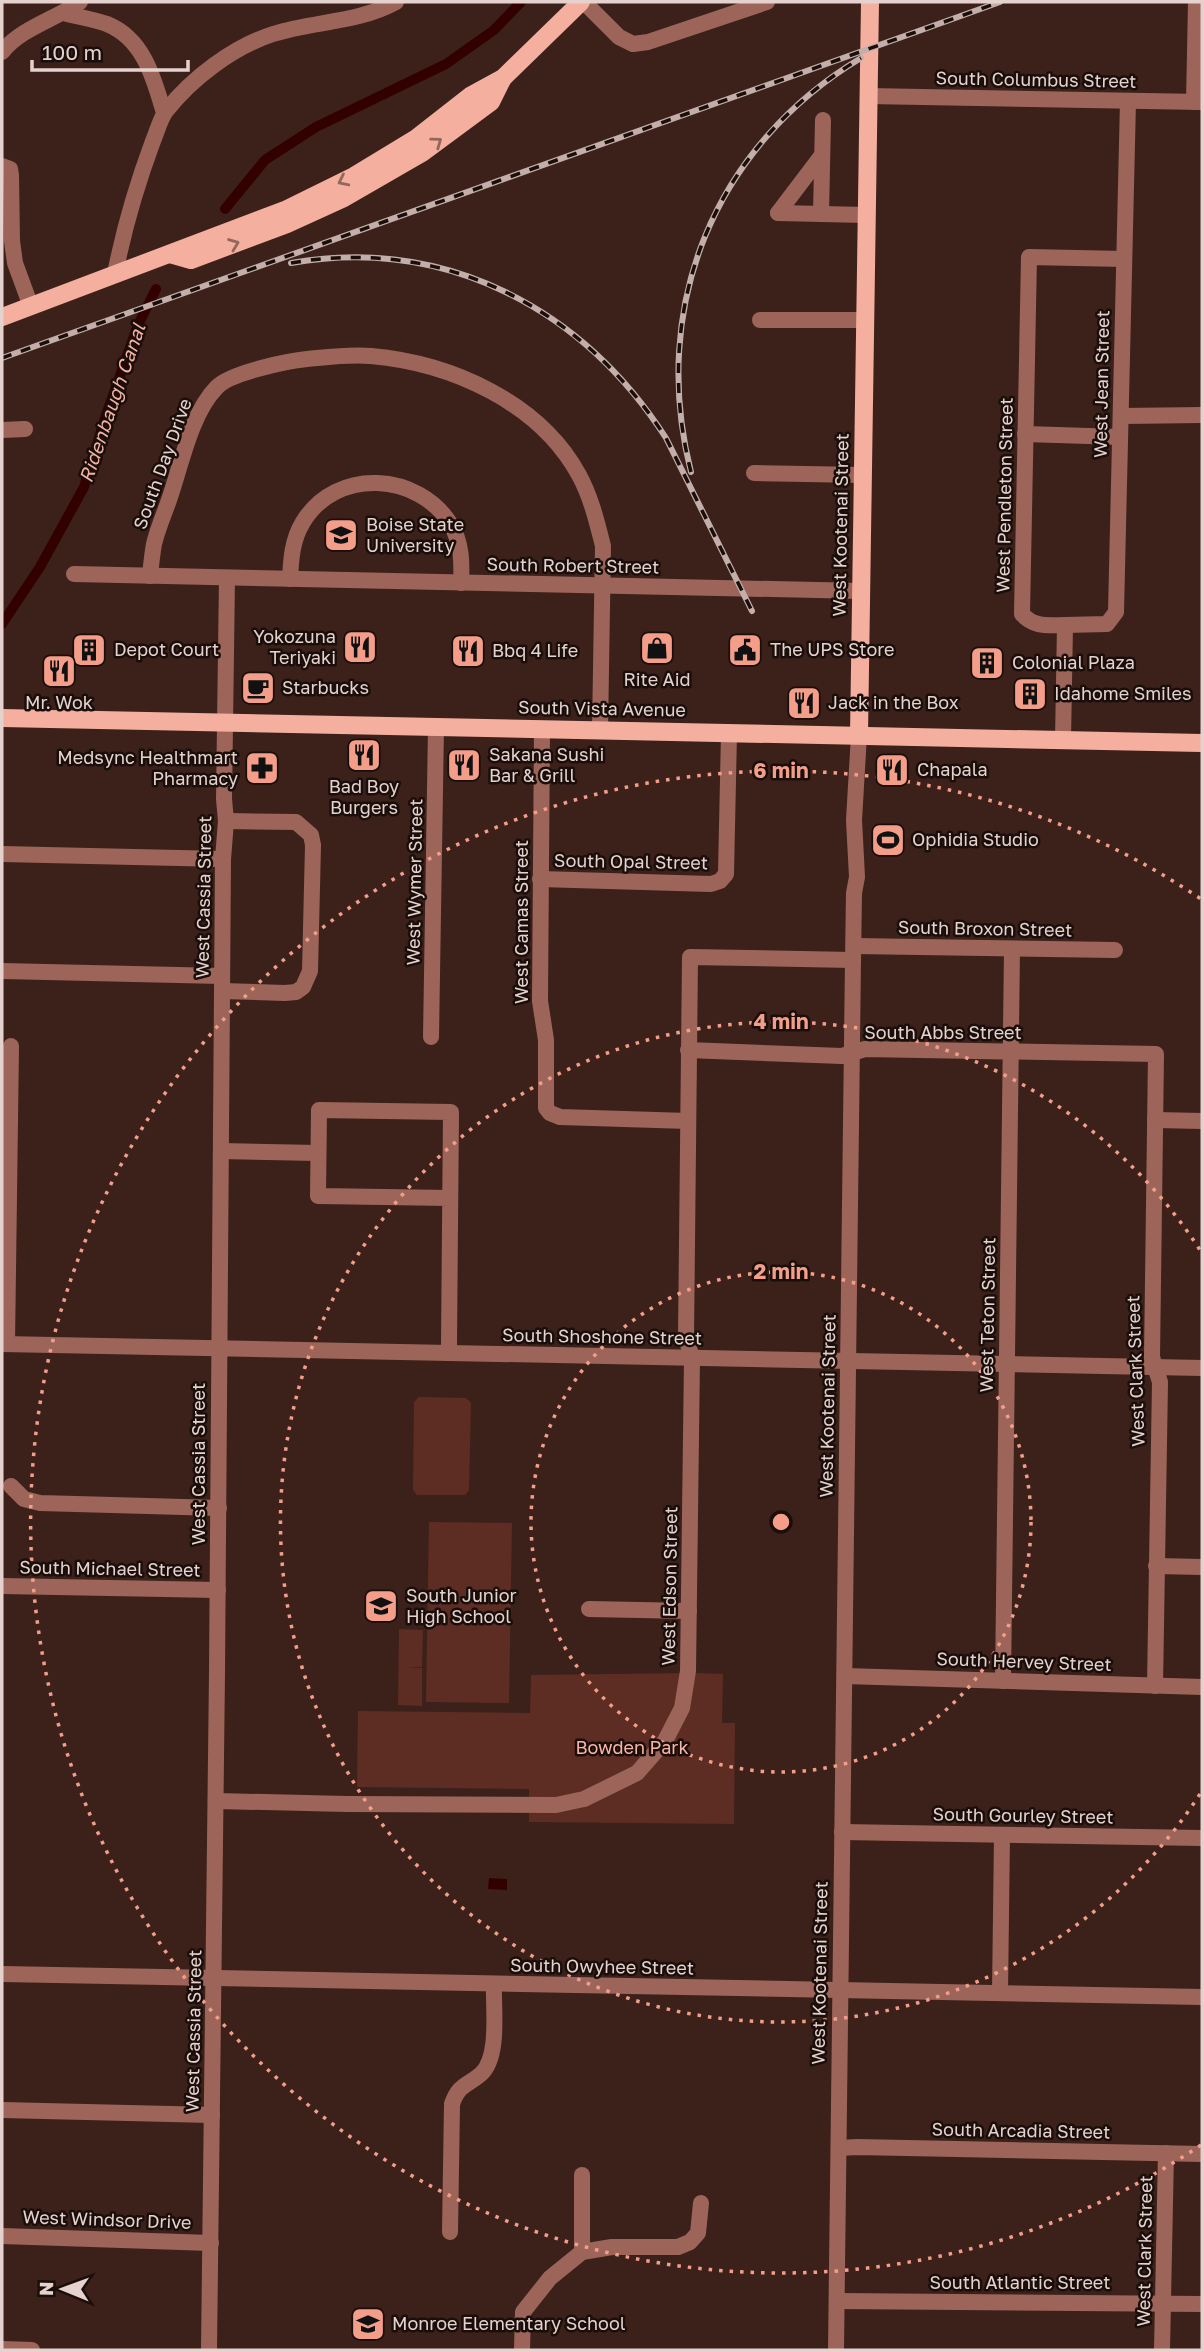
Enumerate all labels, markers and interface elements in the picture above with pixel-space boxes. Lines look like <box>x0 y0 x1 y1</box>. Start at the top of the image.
scale bar <box>32 28 187 72</box>
text: 100 m <box>42 39 102 65</box>
street label: South Columbus Street <box>935 66 1137 92</box>
one-way arrow <box>429 138 442 150</box>
one-way arrow <box>338 173 350 187</box>
one-way arrow <box>228 238 240 252</box>
street label: West Jean Street <box>1089 310 1113 458</box>
water label: Ridenbaugh Canal <box>74 319 150 485</box>
street label: South Day Drive <box>128 395 196 532</box>
street label: West Pendleton Street <box>991 397 1017 593</box>
street label: West Kootenai Street <box>827 433 853 617</box>
place label: Boise State University <box>366 513 464 556</box>
school or university icon: Boise State University <box>322 516 360 554</box>
street label: South Robert Street <box>486 552 660 578</box>
place label: Yokozuna Teriyaki <box>253 625 336 668</box>
restaurant icon: Yokozuna Teriyaki <box>341 628 379 666</box>
shop icon: Rite Aid <box>638 629 676 667</box>
building icon: Depot Court <box>70 631 108 669</box>
public building icon: The UPS Store <box>726 631 764 669</box>
restaurant icon: Bbq 4 Life <box>449 632 487 670</box>
place label: Depot Court <box>114 638 219 660</box>
place label: The UPS Store <box>770 638 895 660</box>
place label: Bbq 4 Life <box>492 639 578 661</box>
building icon: Colonial Plaza <box>968 644 1006 682</box>
place label: Colonial Plaza <box>1012 651 1135 673</box>
restaurant icon: Mr. Wok <box>40 652 78 690</box>
place label: Rite Aid <box>623 668 691 690</box>
cafe icon: Starbucks <box>239 669 277 707</box>
building icon: Idahome Smiles <box>1011 675 1049 713</box>
place label: Starbucks <box>282 676 369 698</box>
place label: Idahome Smiles <box>1054 682 1191 704</box>
restaurant icon: Jack in the Box <box>785 684 823 722</box>
place label: Mr. Wok <box>25 691 93 713</box>
place label: Jack in the Box <box>828 691 959 713</box>
street label: South Vista Avenue <box>518 696 686 720</box>
restaurant icon: Bad Boy Burgers <box>345 736 383 774</box>
place label: Sakana Sushi Bar & Grill <box>489 743 604 786</box>
place label: Medsync Healthmart Pharmacy <box>57 746 238 789</box>
restaurant icon: Sakana Sushi Bar & Grill <box>445 746 483 784</box>
pharmacy icon: Medsync Healthmart Pharmacy <box>243 749 281 787</box>
restaurant icon: Chapala <box>873 751 911 789</box>
text: 6 min <box>753 757 809 783</box>
place label: Chapala <box>917 758 988 780</box>
place label: Bad Boy Burgers <box>329 775 399 818</box>
street label: West Wymer Street <box>402 798 426 966</box>
street label: West Cassia Street <box>191 816 215 978</box>
sports icon: Ophidia Studio <box>869 821 907 859</box>
place label: Ophidia Studio <box>912 828 1039 850</box>
street label: West Camas Street <box>510 840 532 1004</box>
street label: South Opal Street <box>554 849 708 873</box>
street label: South Broxon Street <box>898 915 1072 941</box>
text: 4 min <box>753 1008 809 1034</box>
street label: South Abbs Street <box>864 1021 1022 1043</box>
street label: West Teton Street <box>975 1237 999 1393</box>
text: 2 min <box>754 1258 808 1284</box>
street label: West Clark Street <box>1121 1295 1149 1447</box>
street label: West Kootenai Street <box>814 1314 840 1498</box>
street label: South Shoshone Street <box>502 1323 702 1349</box>
street label: West Cassia Street <box>187 1383 209 1545</box>
street label: West Edson Street <box>657 1506 681 1666</box>
centre of rings <box>769 1510 793 1534</box>
street label: South Michael Street <box>19 1555 201 1581</box>
place label: South Junior High School <box>406 1584 517 1627</box>
school or university icon: South Junior High School <box>362 1587 400 1625</box>
street label: South Hervey Street <box>936 1647 1112 1675</box>
park label: Bowden Park <box>575 1736 689 1758</box>
street label: South Gourley Street <box>932 1802 1114 1828</box>
street label: West Kootenai Street <box>806 1881 832 2065</box>
street label: West Cassia Street <box>181 1950 205 2112</box>
street label: South Owyhee Street <box>510 1953 694 1979</box>
street label: South Arcadia Street <box>931 2117 1111 2143</box>
street label: West Clark Street <box>1132 2175 1156 2327</box>
street label: West Windsor Drive <box>22 2205 192 2233</box>
north arrow <box>28 2254 98 2324</box>
street label: South Atlantic Street <box>930 2271 1110 2293</box>
text: N <box>34 2281 57 2296</box>
school or university icon: Monroe Elementary School <box>349 2305 387 2343</box>
place label: Monroe Elementary School <box>392 2312 626 2334</box>

